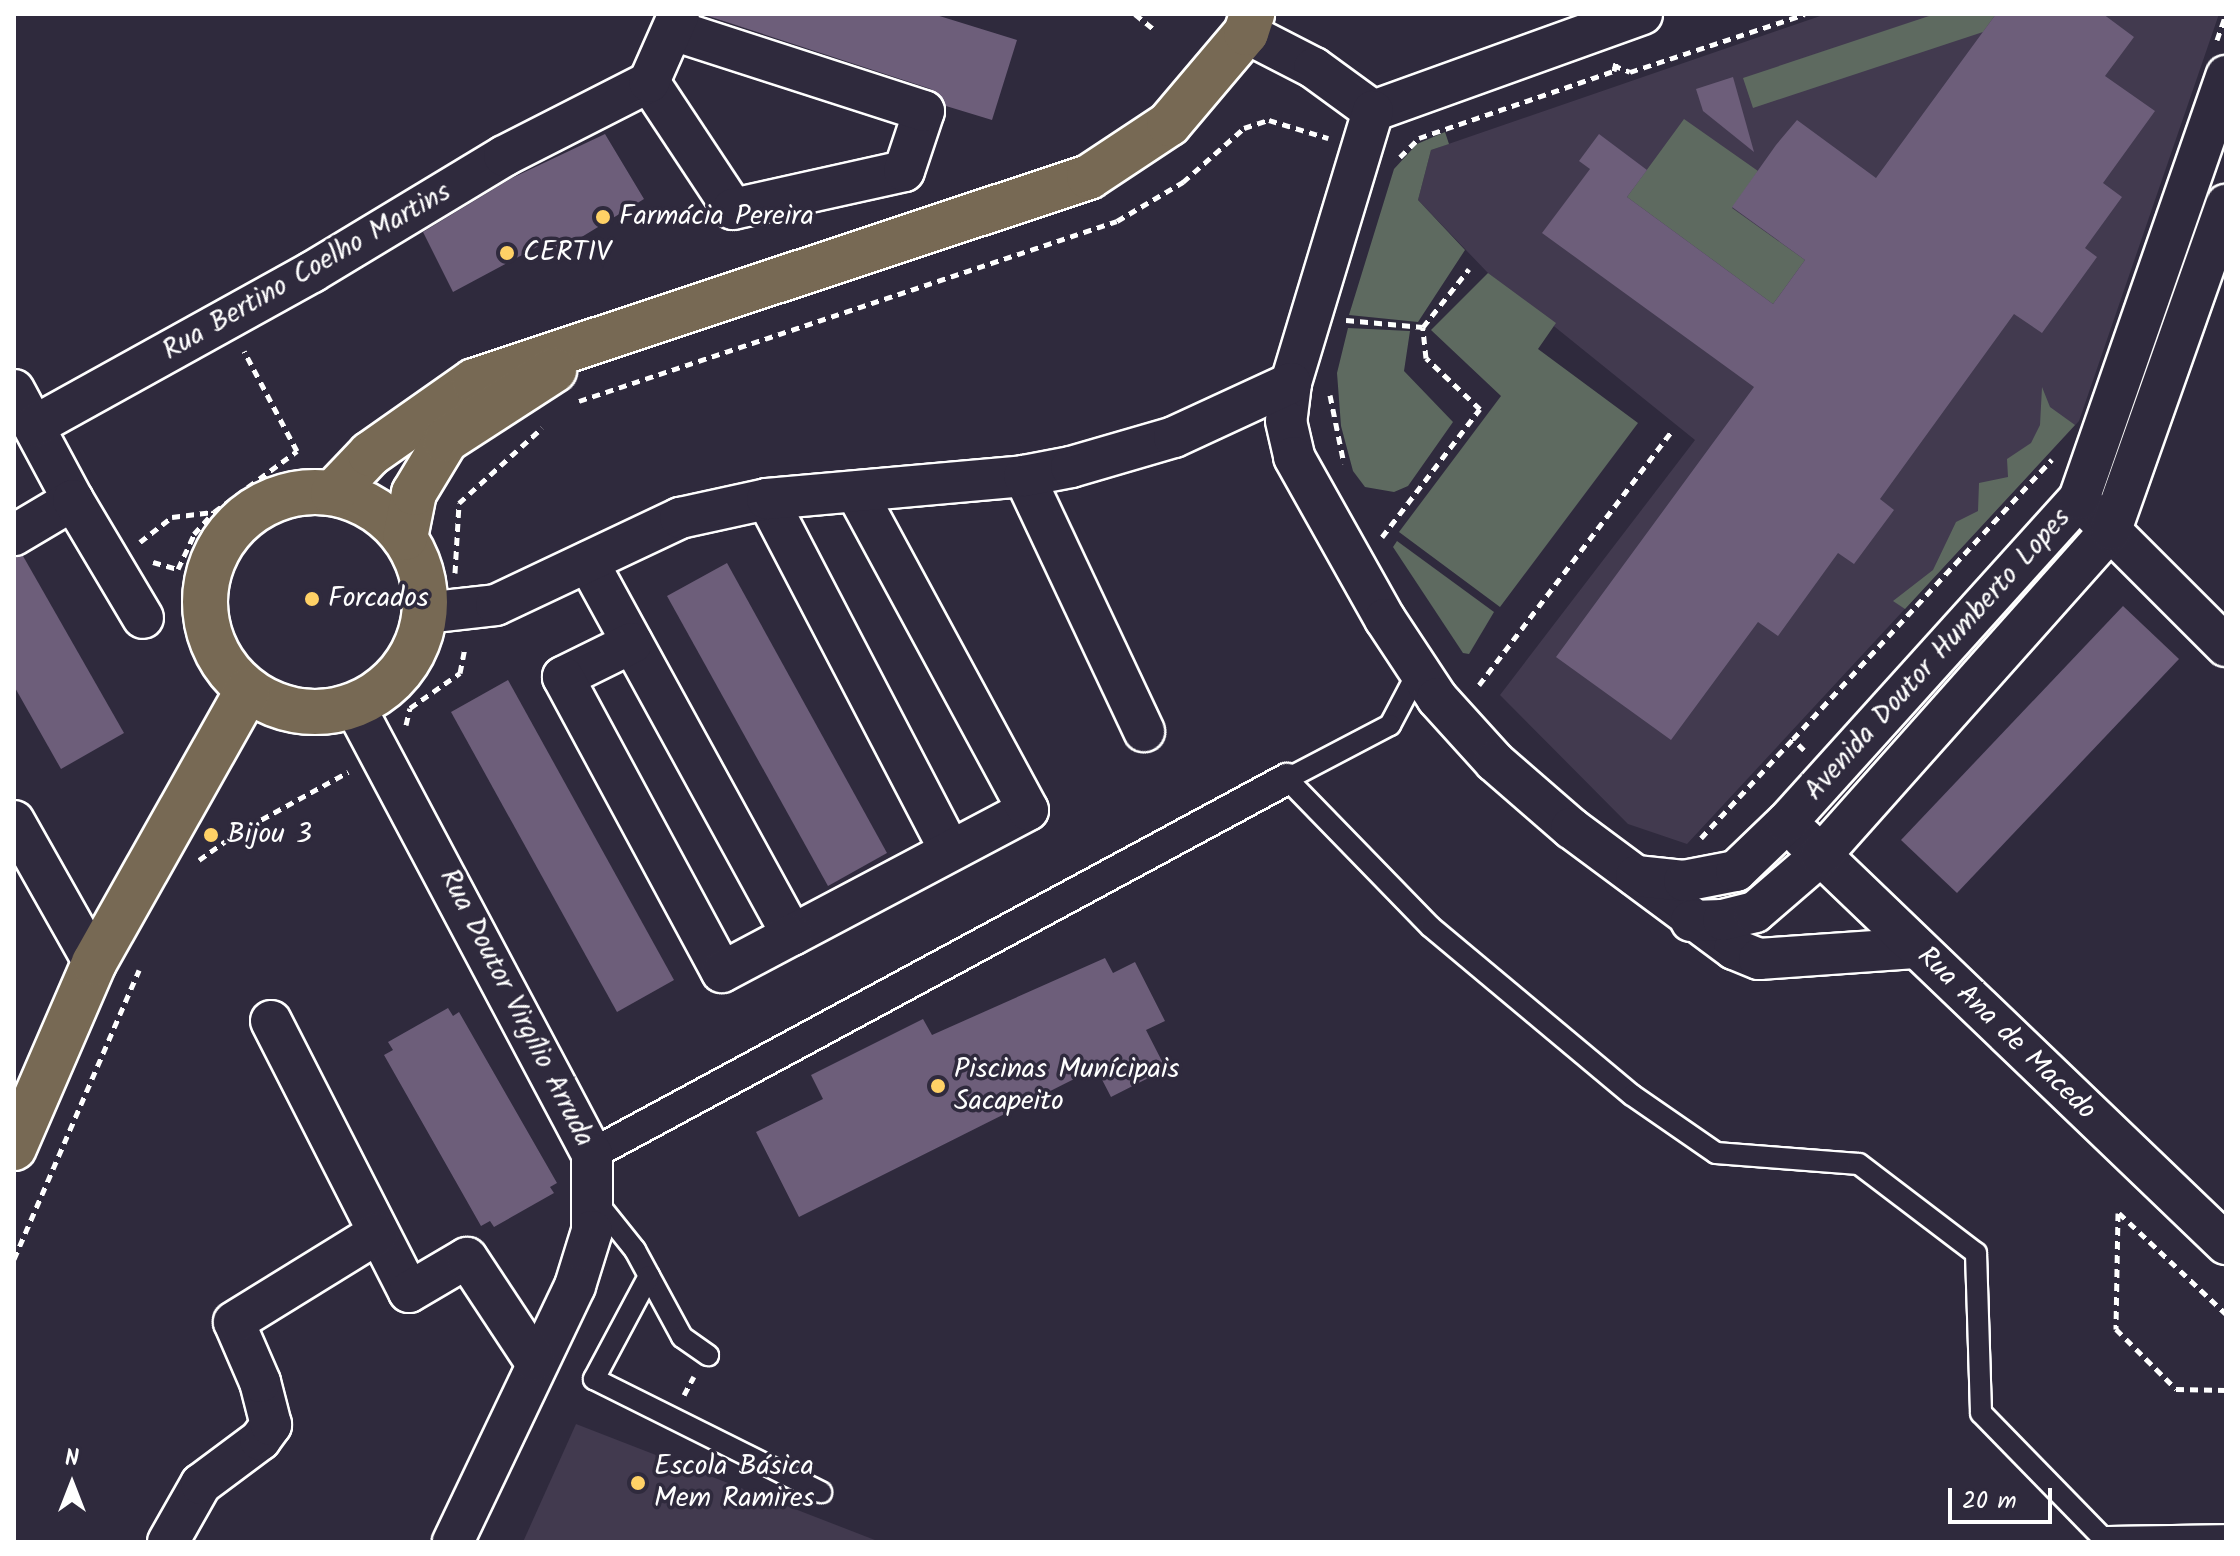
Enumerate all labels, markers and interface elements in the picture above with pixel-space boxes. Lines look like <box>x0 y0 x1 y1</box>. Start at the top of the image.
street label: Rua Bertino Coelho Martins <box>157 176 457 368</box>
place label: Farmácia Pereira <box>619 200 814 234</box>
marker: Farmácia Pereira <box>594 208 612 226</box>
place label: CERTIV <box>523 236 611 270</box>
marker: CERTIV <box>498 244 516 262</box>
street label: Avenida Doutor Humberto Lopes <box>1798 502 2078 808</box>
place label: Forcados <box>328 582 429 616</box>
marker: Forcados <box>303 590 321 608</box>
place label: Bijou 3 <box>227 818 312 852</box>
marker: Bijou 3 <box>202 826 220 844</box>
street label: Rua Doutor Virgílio Arruda <box>431 864 601 1152</box>
street label: Rua Ana de Macedo <box>1910 940 2102 1128</box>
place label: Piscinas Munícipais Sacapeito <box>954 1053 1180 1119</box>
marker: Piscinas Munícipais Sacapeito <box>929 1077 947 1095</box>
text: N <box>65 1442 79 1477</box>
north arrow <box>32 1444 112 1524</box>
place label: Escola Básica Mem Ramires <box>654 1450 814 1516</box>
scale bar <box>1952 1472 2056 1522</box>
marker: Escola Básica Mem Ramires <box>629 1474 647 1492</box>
text: 20 m <box>1962 1482 2017 1521</box>

